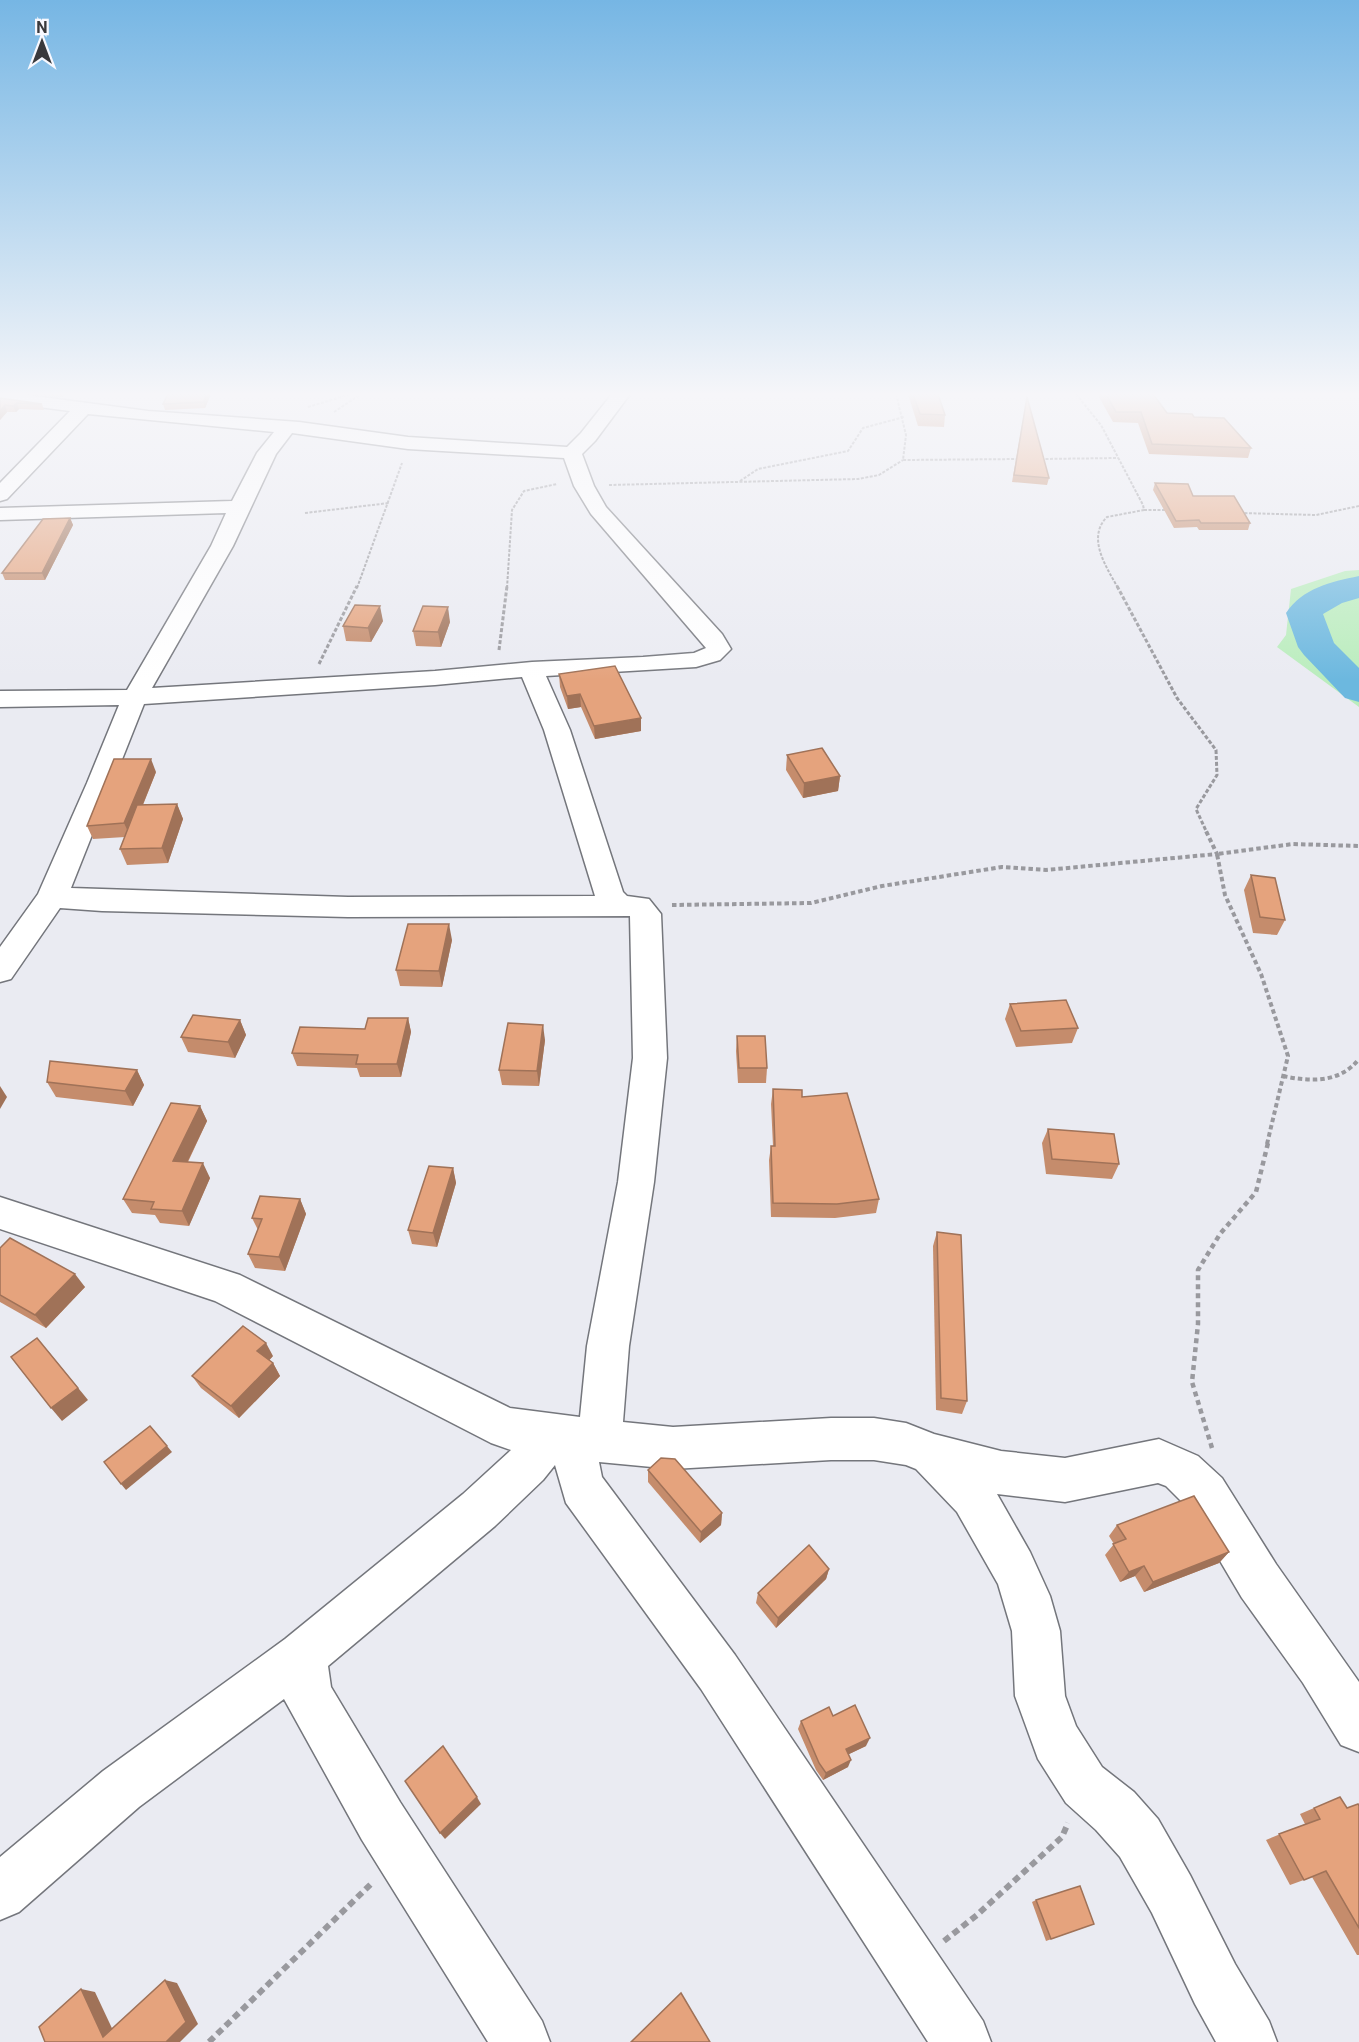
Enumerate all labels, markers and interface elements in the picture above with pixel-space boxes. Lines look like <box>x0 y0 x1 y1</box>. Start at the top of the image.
north arrow <box>12 12 72 72</box>
text: N <box>36 18 48 37</box>

